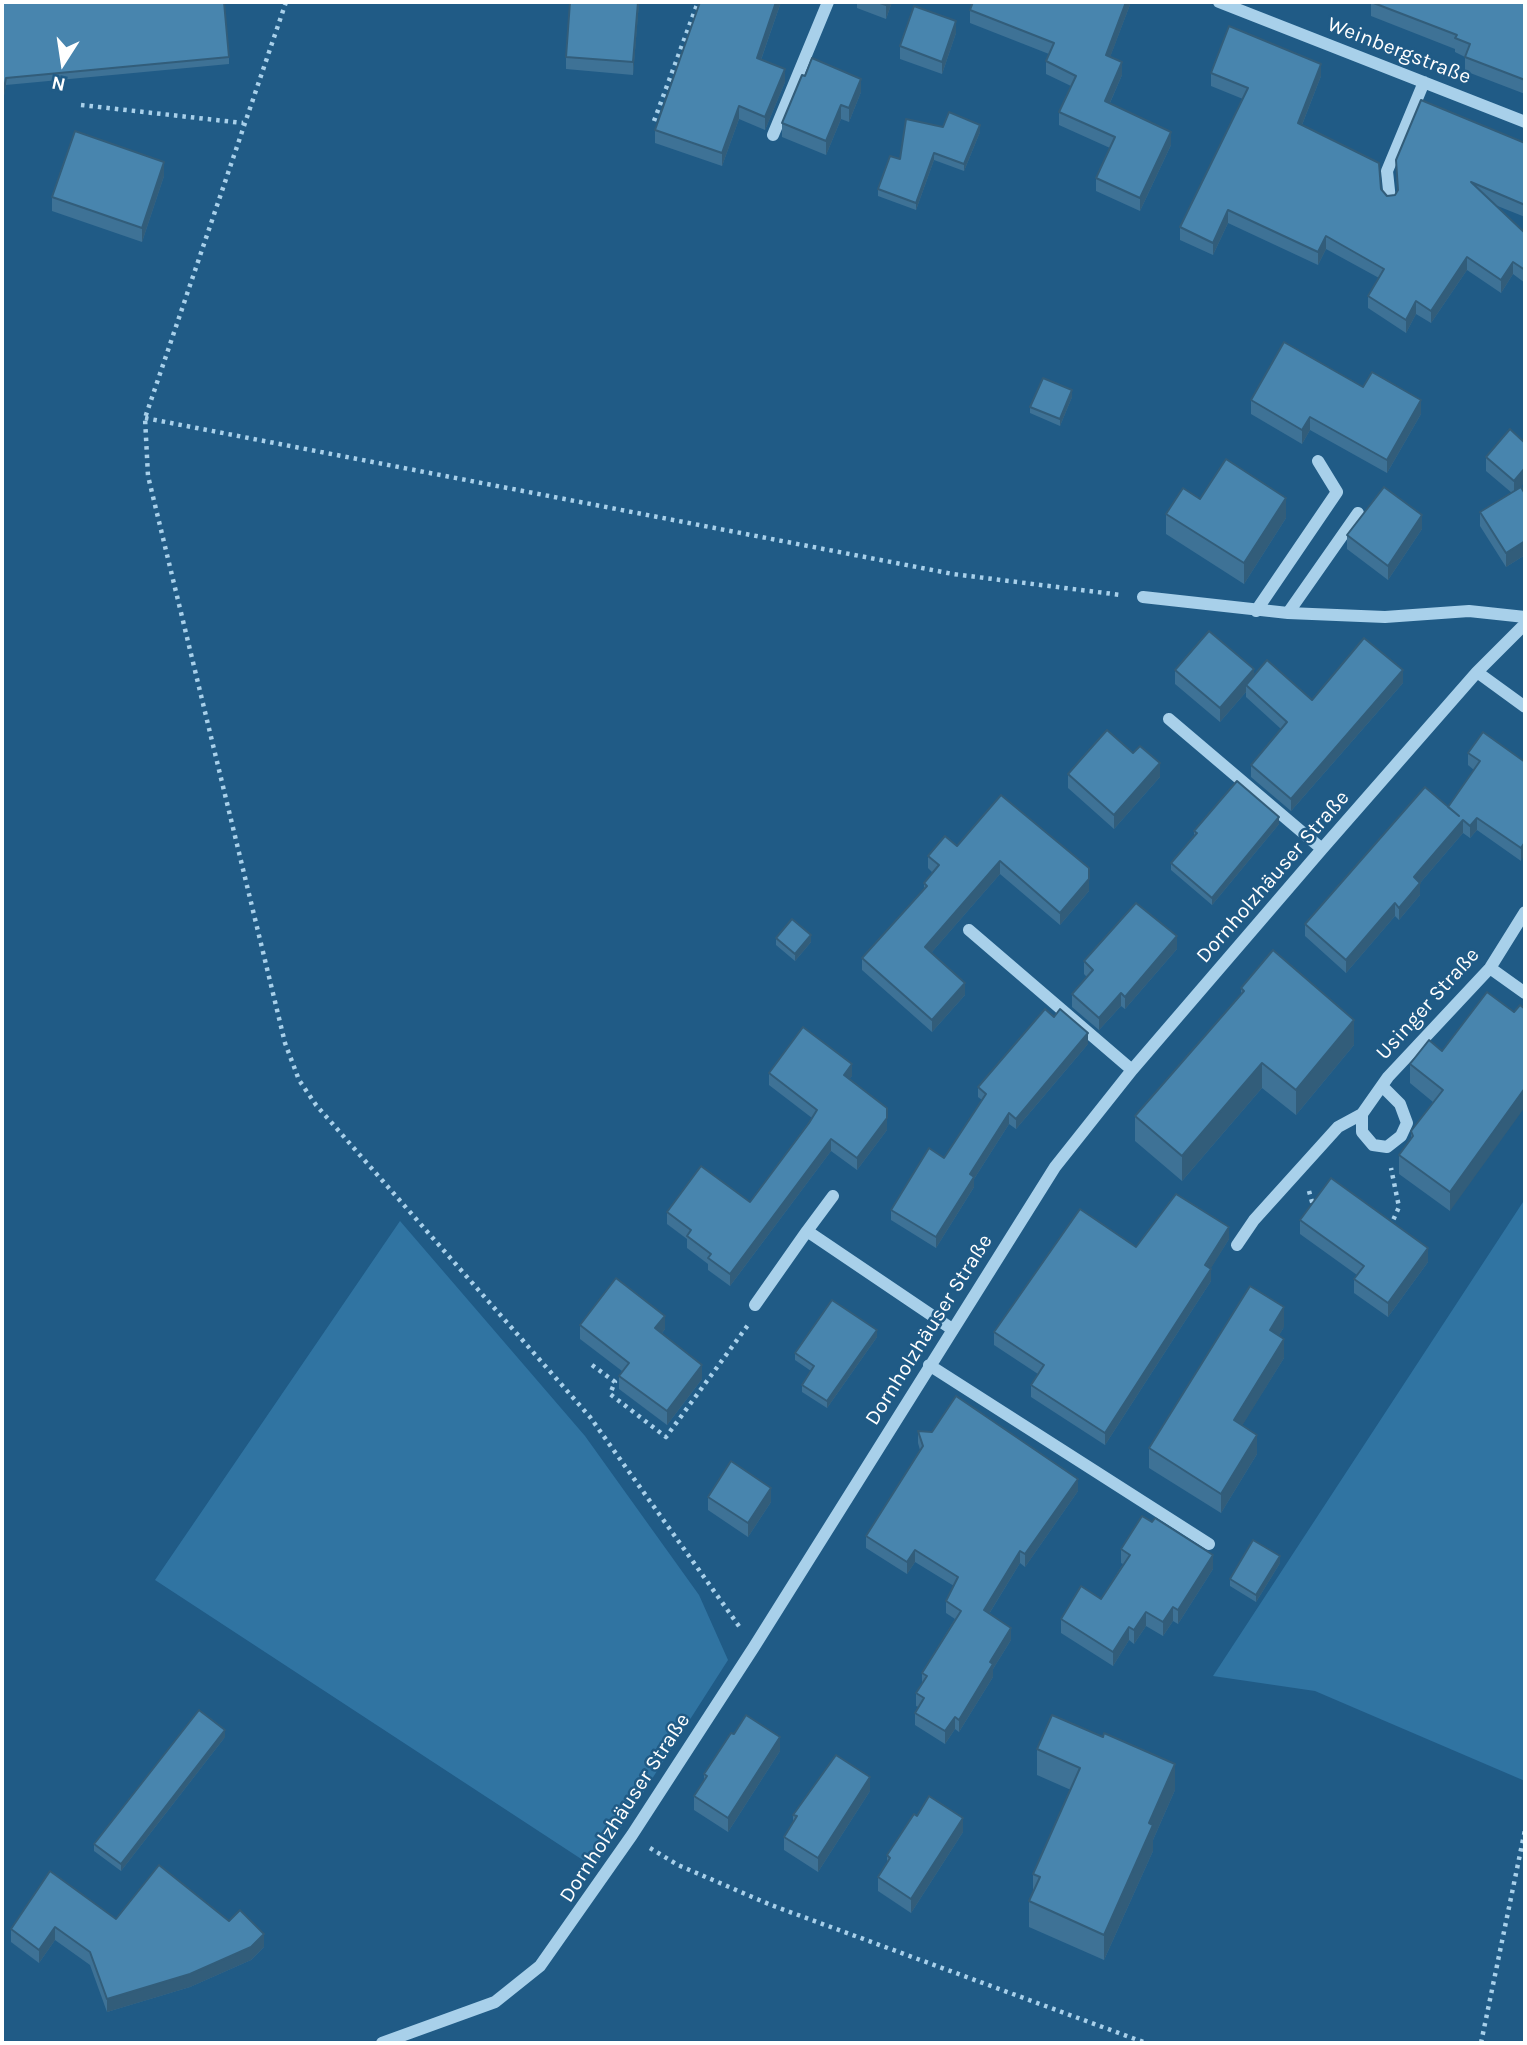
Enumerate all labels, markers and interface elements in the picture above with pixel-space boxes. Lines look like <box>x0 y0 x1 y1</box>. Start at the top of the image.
street label: Weinbergstraße <box>1324 12 1474 90</box>
north arrow <box>28 28 98 98</box>
text: N <box>50 71 68 96</box>
street label: Dornholzhäuser Straße <box>1191 786 1355 968</box>
street label: Usinger Straße <box>1371 943 1485 1065</box>
street label: Dornholzhäuser Straße <box>860 1230 998 1430</box>
street label: Dornholzhäuser Straße <box>554 1709 696 1907</box>

